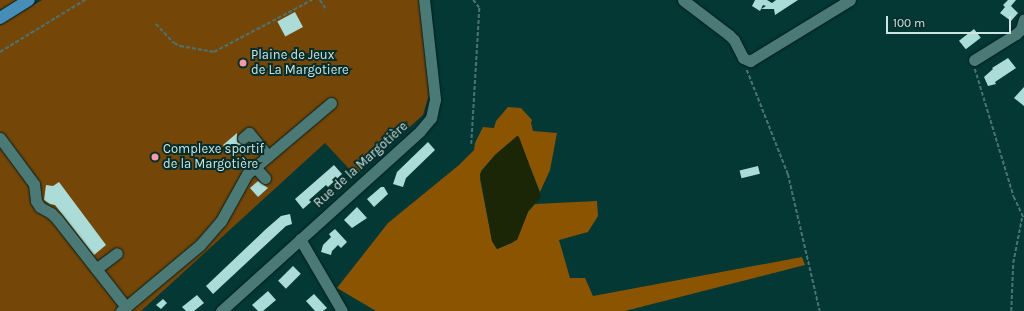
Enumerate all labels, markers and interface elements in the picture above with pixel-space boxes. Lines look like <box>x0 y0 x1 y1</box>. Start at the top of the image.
scale bar <box>888 8 1013 34</box>
text: 100 m <box>893 16 925 30</box>
place label: Plaine de Jeux de La Margotiere <box>251 48 349 79</box>
marker: Plaine de Jeux de La Margotiere <box>238 58 248 68</box>
street label: Rue de la Margotière <box>311 119 411 211</box>
place label: Complexe sportif de la Margotière <box>163 142 264 173</box>
marker: Complexe sportif de la Margotière <box>150 152 160 162</box>

